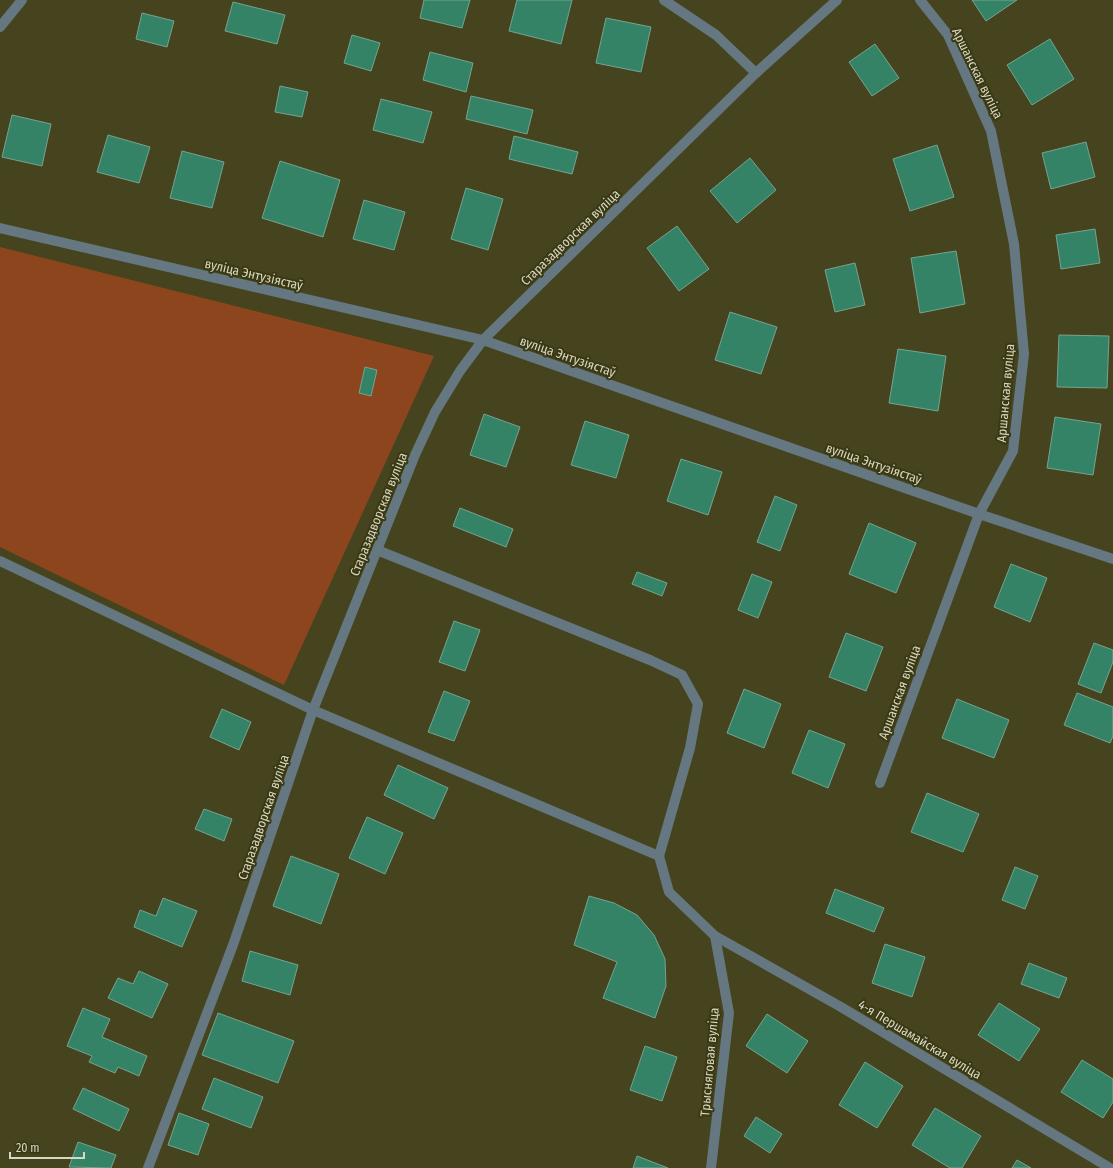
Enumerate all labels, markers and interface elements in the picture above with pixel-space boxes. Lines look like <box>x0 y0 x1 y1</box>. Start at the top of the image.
street label: Аршанская вуліца <box>949 25 1006 121</box>
street label: Старазадворская вуліца <box>518 186 623 288</box>
street label: вуліца Энтузіястаў <box>203 256 305 293</box>
street label: вуліца Энтузіястаў <box>518 333 618 380</box>
street label: Аршанская вуліца <box>994 343 1017 443</box>
street label: вуліца Энтузіястаў <box>824 440 924 487</box>
street label: Старазадворская вуліца <box>347 450 410 578</box>
street label: Аршанская вуліца <box>876 643 923 741</box>
street label: Старазадворская вуліца <box>235 752 292 882</box>
street label: 4-я Першамайская вуліца <box>855 997 984 1082</box>
street label: Трысняговая вуліца <box>697 1007 722 1117</box>
scale bar <box>10 1134 84 1160</box>
text: 20 m <box>16 1141 40 1155</box>

